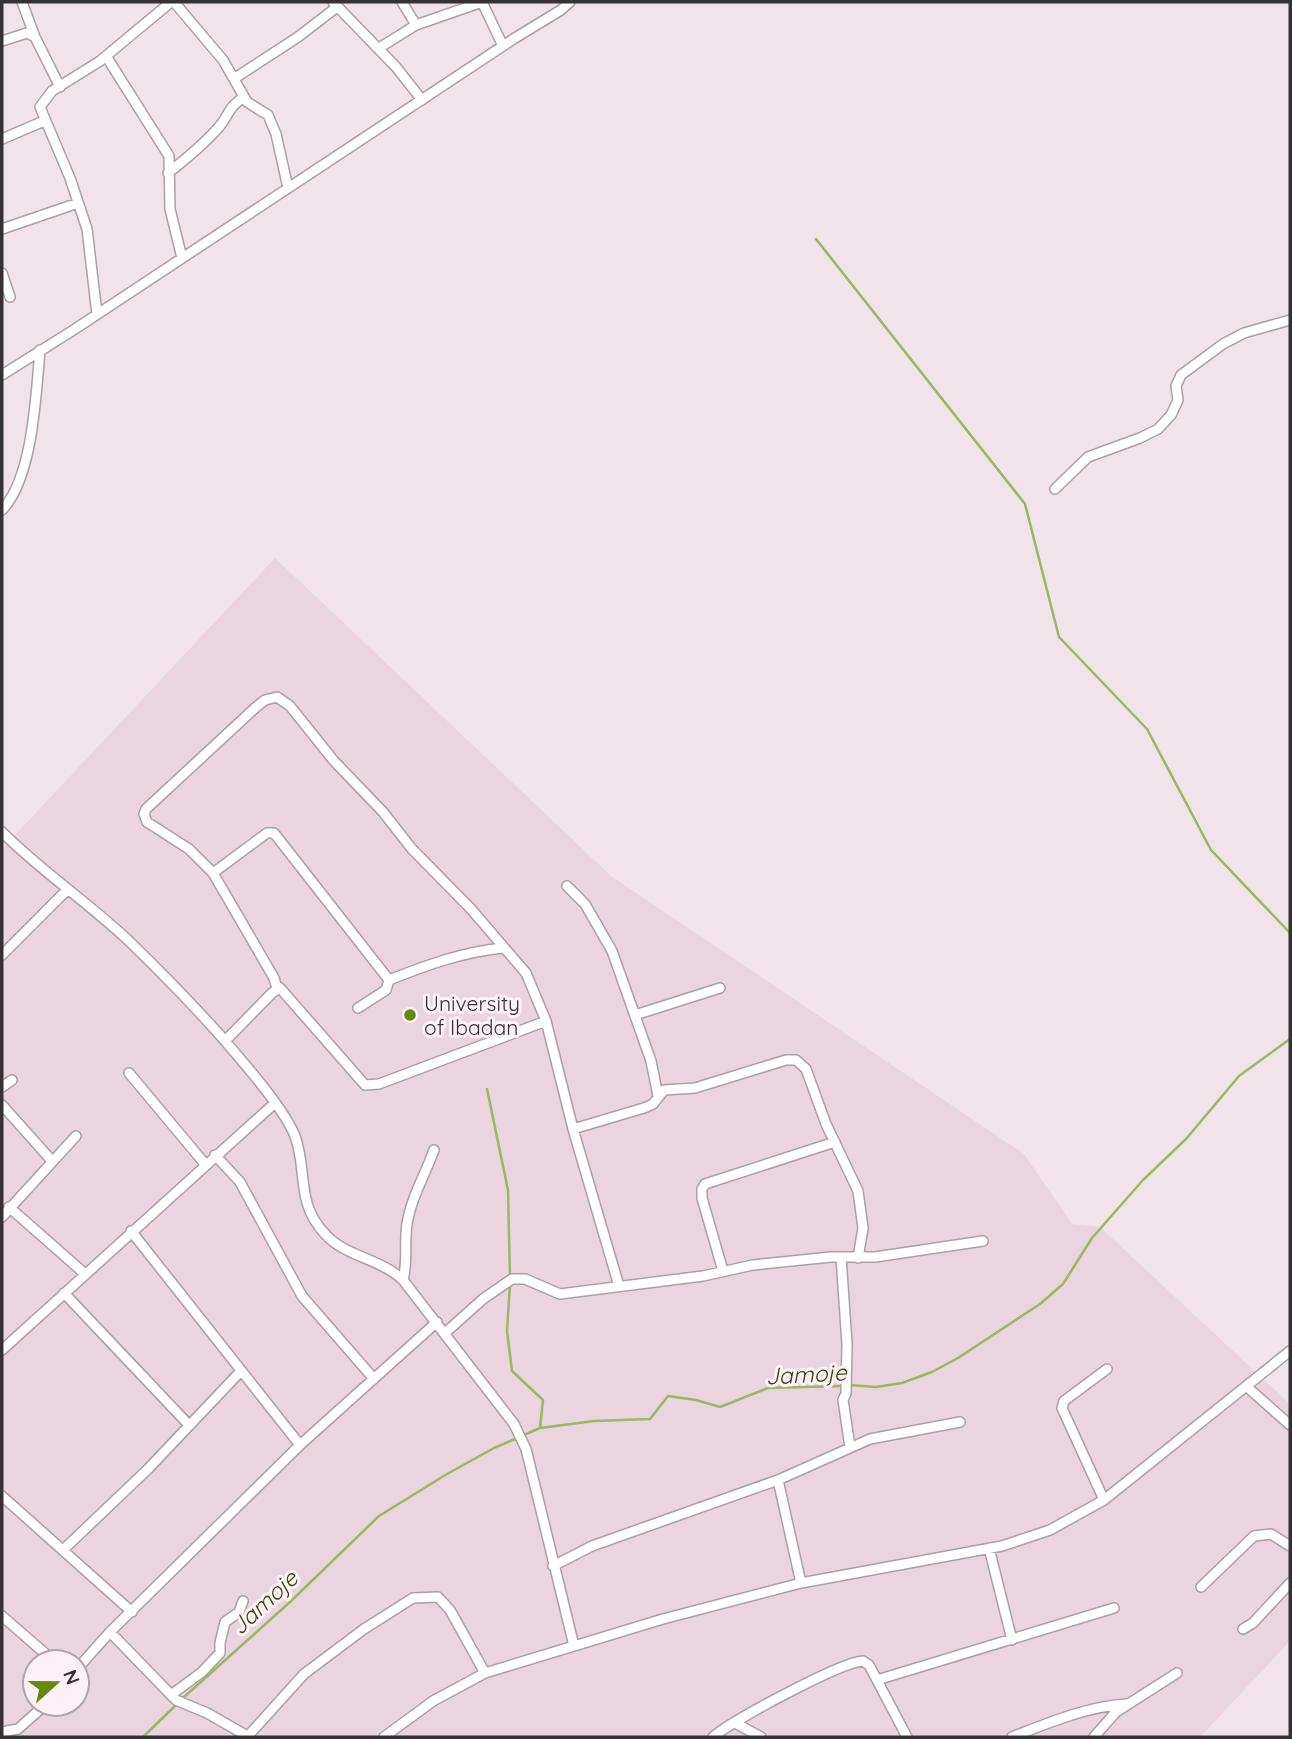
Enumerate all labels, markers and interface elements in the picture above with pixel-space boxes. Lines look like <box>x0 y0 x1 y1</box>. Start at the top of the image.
place label: University of Ibadan <box>424 990 520 1040</box>
marker: University of Ibadan <box>402 1007 418 1023</box>
water label: Jamoje <box>765 1357 848 1391</box>
water label: Jamoje <box>224 1563 304 1640</box>
north arrow <box>21 1648 91 1718</box>
text: N <box>58 1666 86 1688</box>

